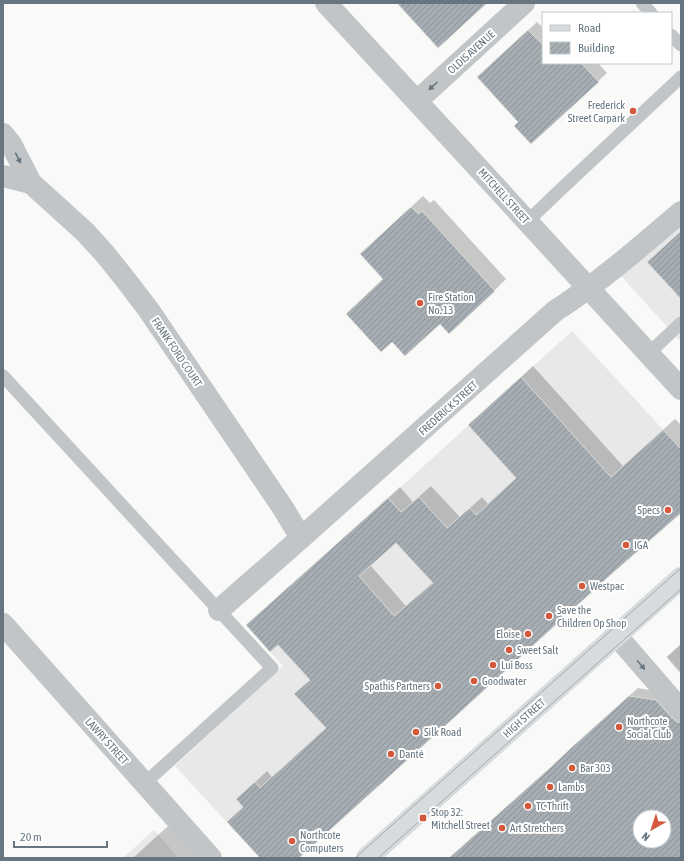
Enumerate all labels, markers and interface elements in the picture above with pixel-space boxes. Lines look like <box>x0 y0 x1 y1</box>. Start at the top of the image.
legend <box>542 12 672 64</box>
text: Road <box>578 21 601 35</box>
street label: OLDIS AVENUE <box>445 28 497 76</box>
text: Building <box>578 41 616 55</box>
one-way arrow <box>428 81 438 90</box>
place label: Frederick Street Carpark <box>568 99 625 124</box>
marker: Frederick Street Carpark <box>628 106 638 116</box>
one-way arrow <box>15 152 21 164</box>
street label: MITCHELL STREET <box>476 166 532 226</box>
place label: Fire Station No. 13 <box>428 291 474 316</box>
marker: Fire Station No. 13 <box>415 298 425 308</box>
street label: FRANK FORD COURT <box>149 315 205 389</box>
street label: FREDERICK STREET <box>416 378 480 437</box>
place label: Specs <box>637 504 660 516</box>
marker: Specs <box>663 505 673 515</box>
place label: IGA <box>634 539 649 551</box>
marker: IGA <box>621 540 631 550</box>
place label: Westpac <box>590 580 625 592</box>
marker: Westpac <box>577 581 587 591</box>
place label: Save the Children Op Shop <box>557 604 626 629</box>
marker: Save the Children Op Shop <box>544 611 554 621</box>
place label: Eloise <box>496 628 520 640</box>
marker: Eloise <box>523 629 533 639</box>
place label: Sweet Salt <box>517 644 558 656</box>
marker: Sweet Salt <box>504 645 514 655</box>
place label: Lui Boss <box>501 659 533 671</box>
one-way arrow <box>637 659 646 670</box>
marker: Lui Boss <box>488 660 498 670</box>
place label: Goodwater <box>482 675 527 687</box>
marker: Goodwater <box>469 676 479 686</box>
place label: Spathis Partners <box>365 680 430 692</box>
marker: Spathis Partners <box>433 681 443 691</box>
street label: HIGH STREET <box>501 696 547 740</box>
street label: LAWRY STREET <box>83 715 131 767</box>
place label: Northcote Social Club <box>627 715 671 740</box>
marker: Northcote Social Club <box>614 722 624 732</box>
place label: Silk Road <box>424 726 461 738</box>
marker: Silk Road <box>411 727 421 737</box>
place label: Danté <box>399 748 424 760</box>
marker: Danté <box>386 749 396 759</box>
place label: Bar 303 <box>580 762 611 774</box>
marker: Bar 303 <box>567 763 577 773</box>
place label: Lambs <box>558 781 585 793</box>
marker: Lambs <box>545 782 555 792</box>
place label: TC Thrift <box>536 800 569 812</box>
marker: TC Thrift <box>523 801 533 811</box>
place label: Stop 32: Mitchell Street <box>431 806 490 831</box>
north arrow <box>632 809 672 849</box>
marker: Stop 32: Mitchell Street <box>418 813 428 823</box>
place label: Art Stretchers <box>510 822 564 834</box>
scale bar <box>14 823 107 849</box>
marker: Art Stretchers <box>497 823 507 833</box>
place label: Northcote Computers <box>300 829 344 854</box>
text: 20 m <box>20 830 42 844</box>
text: N <box>639 830 652 843</box>
marker: Northcote Computers <box>287 836 297 846</box>

